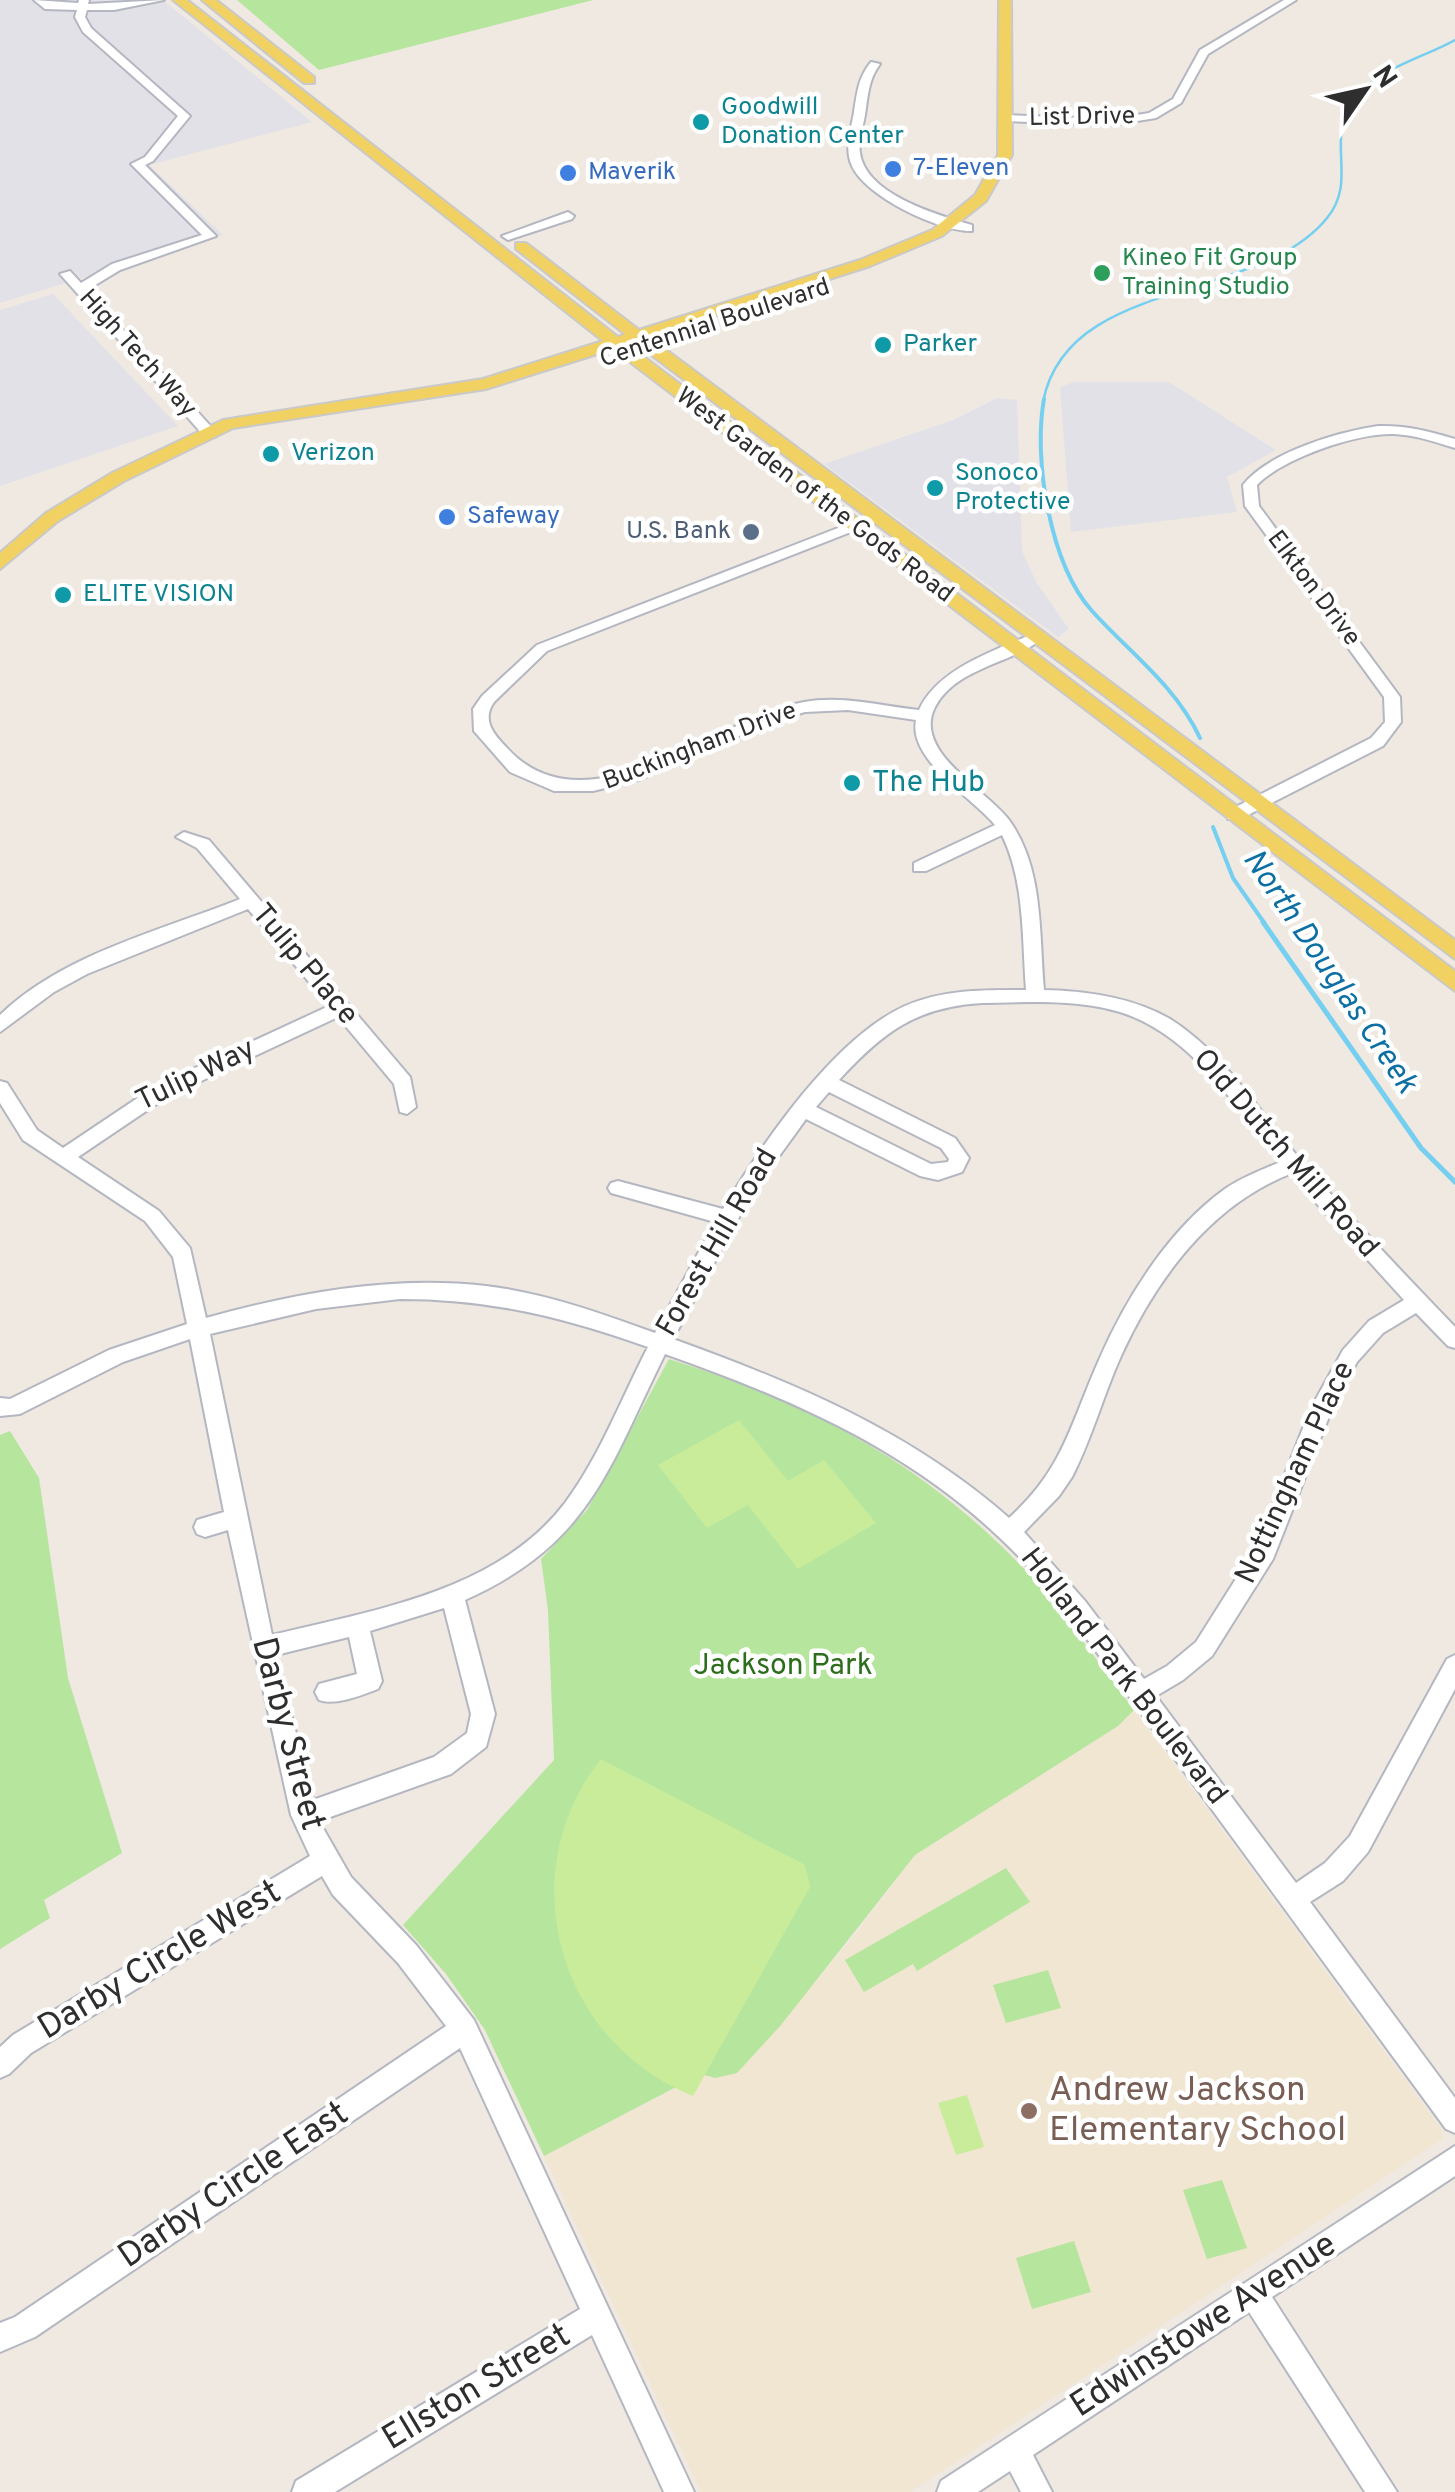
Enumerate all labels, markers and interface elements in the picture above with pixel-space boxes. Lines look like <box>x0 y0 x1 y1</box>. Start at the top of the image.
north arrow <box>1315 40 1415 140</box>
text: N <box>1363 59 1404 96</box>
place label: Goodwill Donation Center <box>721 92 904 153</box>
street label: List Drive <box>1029 101 1135 135</box>
marker: Goodwill Donation Center <box>690 111 712 133</box>
place label: 7-Eleven <box>913 153 1009 185</box>
place label: Maverik <box>588 157 676 189</box>
marker: 7-Eleven <box>882 158 904 180</box>
marker: Maverik <box>557 162 579 184</box>
place label: Kineo Fit Group Training Studio <box>1122 243 1297 304</box>
marker: Kineo Fit Group Training Studio <box>1091 262 1113 284</box>
street label: Centennial Boulevard <box>596 272 834 376</box>
street label: High Tech Way <box>71 283 203 425</box>
place label: Parker <box>903 329 978 361</box>
marker: Parker <box>872 334 894 356</box>
street label: West Garden of the Gods Road <box>669 381 959 611</box>
place label: Verizon <box>291 438 375 470</box>
marker: Verizon <box>260 443 282 465</box>
place label: Sonoco Protective <box>955 458 1070 519</box>
marker: Sonoco Protective <box>924 477 946 499</box>
place label: Safeway <box>467 501 560 533</box>
marker: Safeway <box>436 506 458 528</box>
place label: U.S. Bank <box>626 516 731 548</box>
marker: U.S. Bank <box>740 521 762 543</box>
street label: Elkton Drive <box>1259 525 1367 653</box>
place label: ELITE VISION <box>83 579 234 611</box>
marker: ELITE VISION <box>52 584 74 606</box>
street label: Buckingham Drive <box>599 695 801 799</box>
place label: The Hub <box>872 765 985 802</box>
marker: The Hub <box>841 772 863 794</box>
water label: North Douglas Creek <box>1232 842 1426 1102</box>
street label: Tulip Place <box>243 897 365 1033</box>
street label: Tulip Way <box>130 1031 262 1121</box>
street label: Old Dutch Mill Road <box>1184 1042 1386 1266</box>
street label: Forest Hill Road <box>649 1142 787 1344</box>
street label: Nottingham Place <box>1228 1356 1364 1590</box>
street label: Holland Park Boulevard <box>1011 1541 1235 1813</box>
street label: Darby Street <box>240 1633 334 1835</box>
park label: Jackson Park <box>693 1648 873 1685</box>
street label: Darby Circle West <box>31 1871 289 2051</box>
place label: Andrew Jackson Elementary School <box>1049 2069 1346 2153</box>
street label: Darby Circle East <box>110 2093 358 2279</box>
marker: Andrew Jackson Elementary School <box>1018 2100 1040 2122</box>
street label: Edwinstowe Avenue <box>1063 2224 1345 2428</box>
street label: Ellston Street <box>375 2315 579 2461</box>

